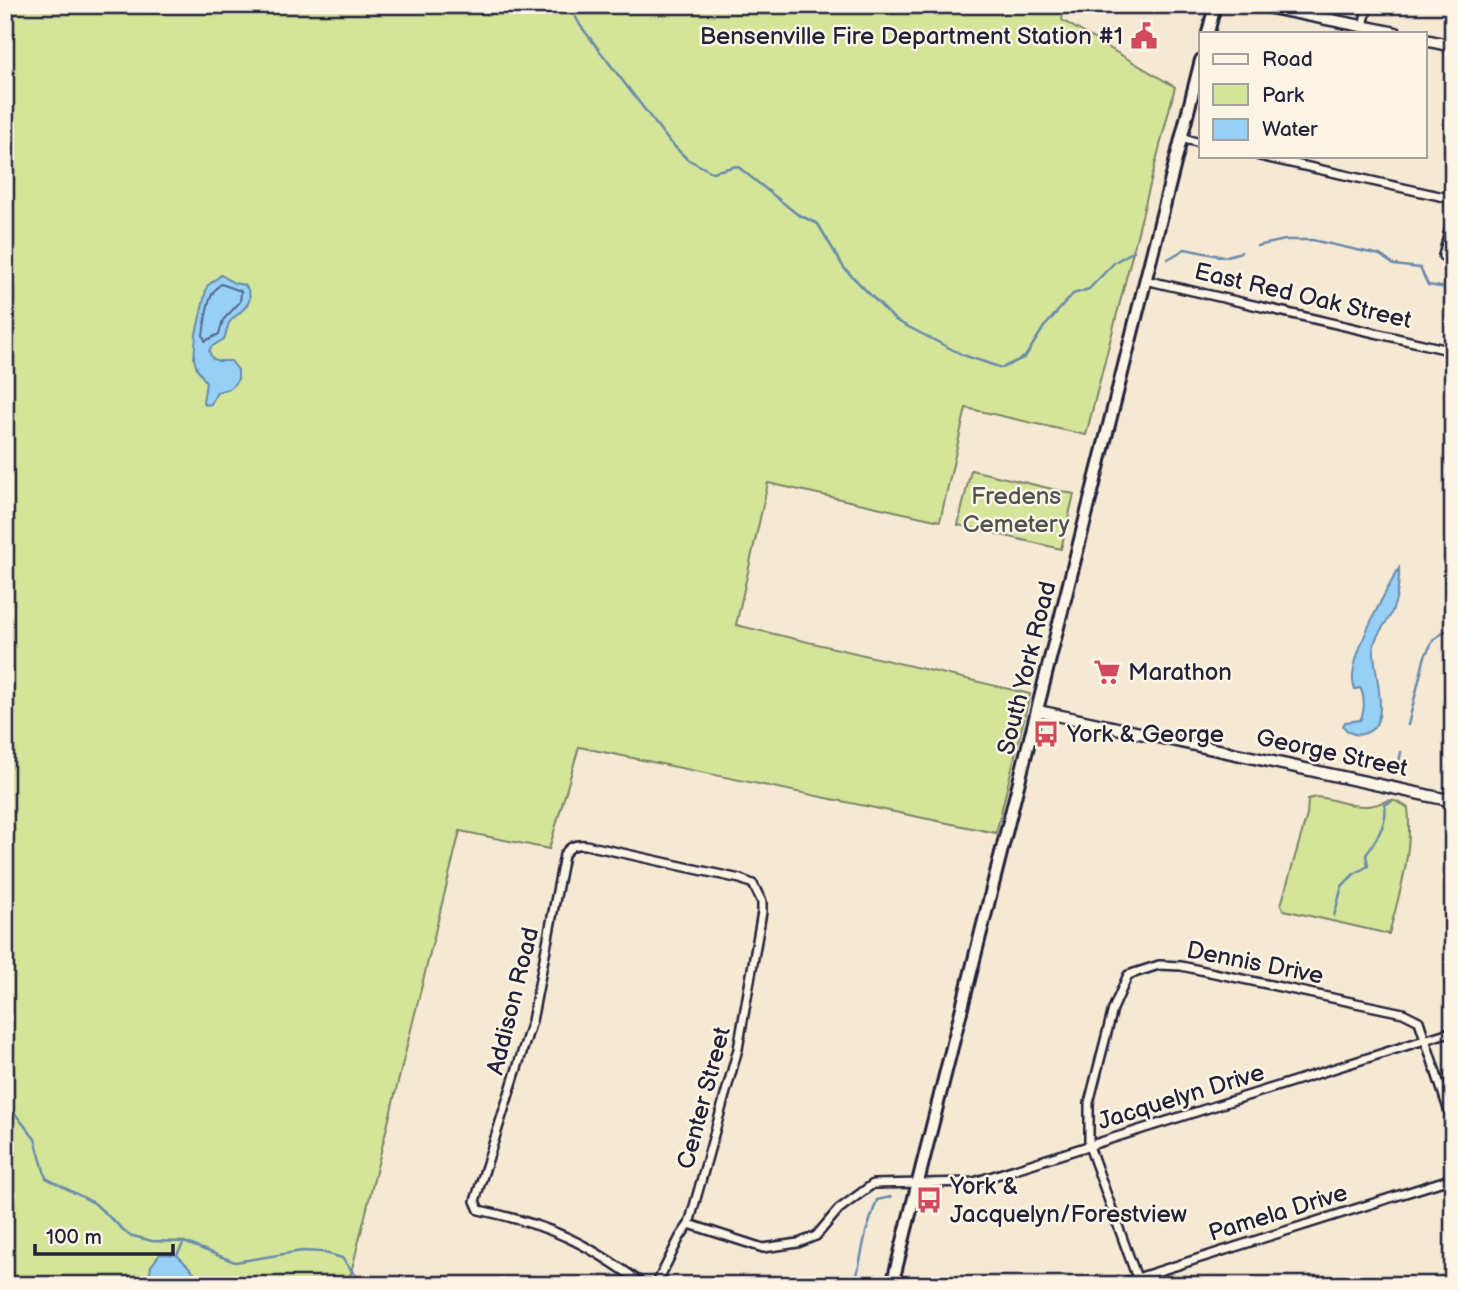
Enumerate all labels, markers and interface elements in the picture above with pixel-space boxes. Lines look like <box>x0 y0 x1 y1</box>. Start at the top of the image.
public building icon: Bensenville Fire Department Station #1 <box>1129 21 1159 51</box>
place label: Bensenville Fire Department Station #1 <box>700 22 1123 51</box>
legend <box>1199 32 1426 158</box>
text: Road <box>1262 47 1313 72</box>
text: Park <box>1262 83 1305 108</box>
text: Water <box>1262 117 1318 142</box>
street label: East Red Oak Street <box>1192 257 1415 335</box>
park label: Fredens Cemetery <box>963 482 1070 539</box>
street label: South York Road <box>991 578 1063 758</box>
supermarket icon: Marathon <box>1092 657 1122 687</box>
place label: Marathon <box>1128 658 1232 687</box>
bus stop icon: York & George <box>1031 719 1061 749</box>
place label: York & George <box>1066 720 1224 749</box>
street label: George Street <box>1254 723 1411 783</box>
street label: Addison Road <box>481 924 545 1078</box>
street label: Dennis Drive <box>1184 936 1326 990</box>
street label: Center Street <box>671 1023 737 1172</box>
street label: Jacquelyn Drive <box>1094 1058 1268 1136</box>
place label: York & Jacquelyn/Forestview <box>949 1172 1187 1229</box>
street label: Pamela Drive <box>1205 1178 1351 1248</box>
bus stop icon: York & Jacquelyn/Forestview <box>914 1185 944 1215</box>
scale bar <box>35 1213 173 1257</box>
text: 100 m <box>46 1225 102 1250</box>

